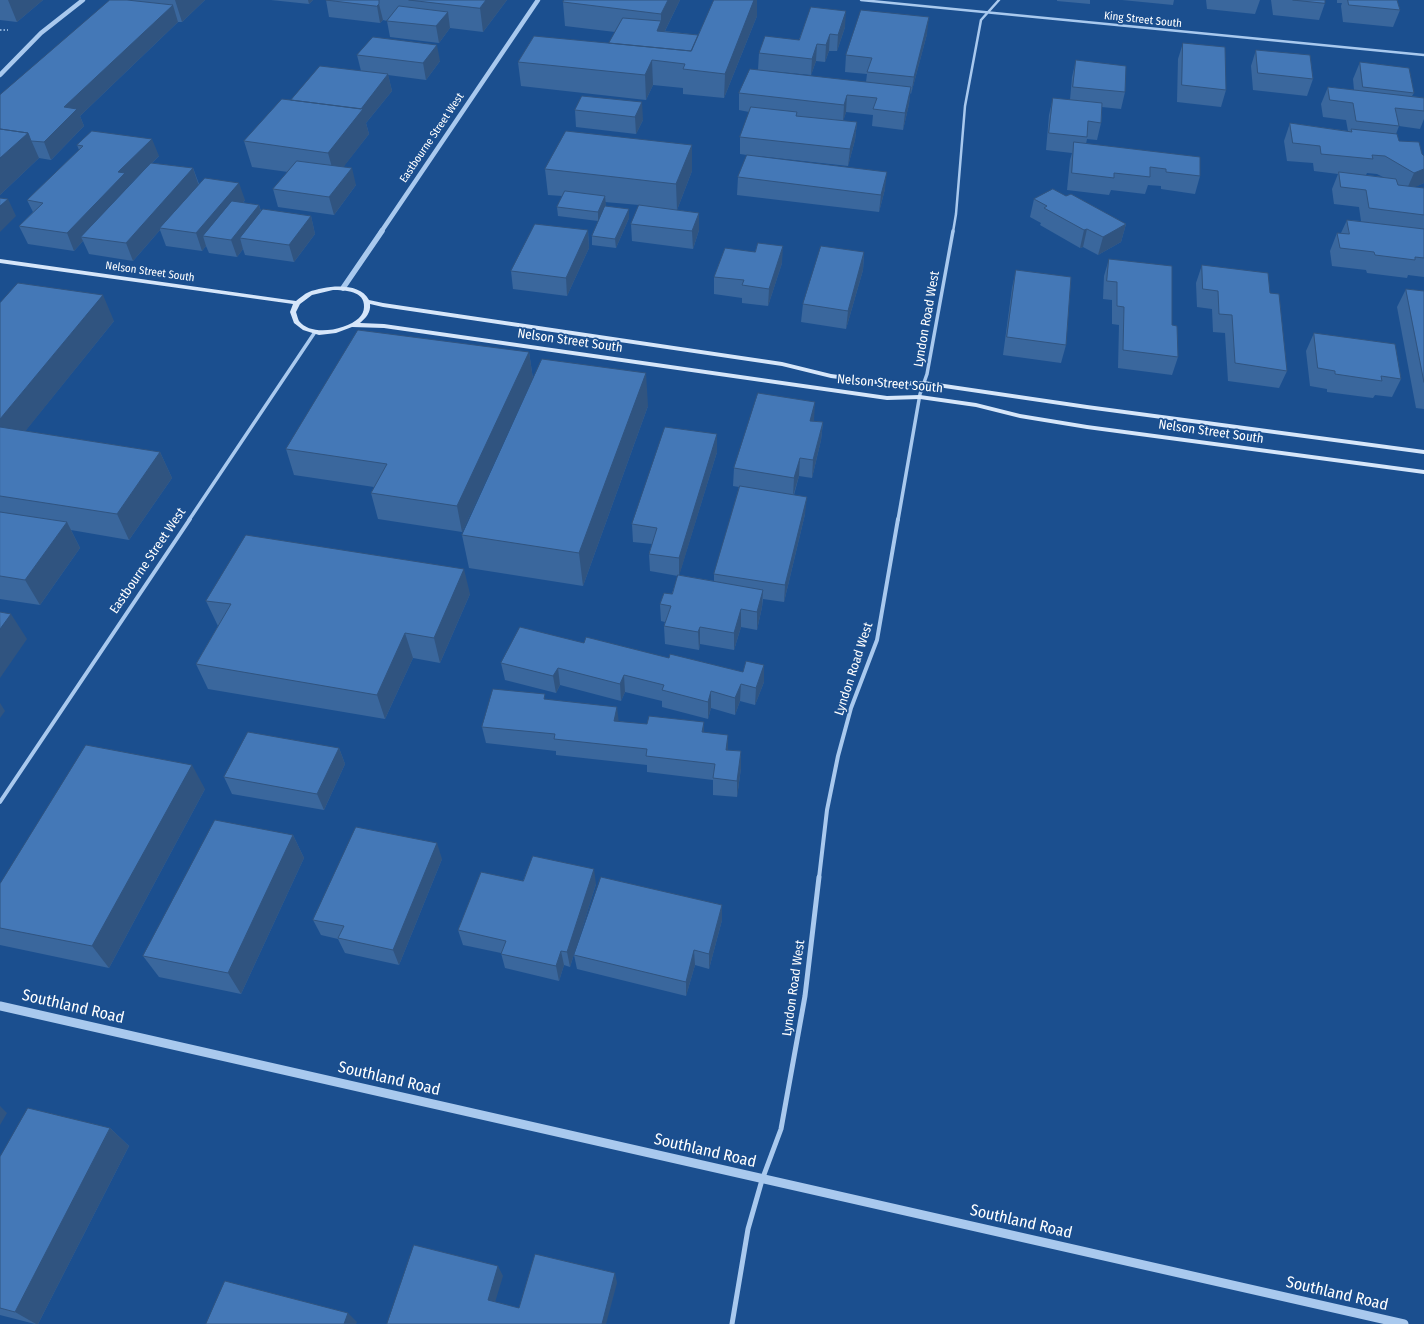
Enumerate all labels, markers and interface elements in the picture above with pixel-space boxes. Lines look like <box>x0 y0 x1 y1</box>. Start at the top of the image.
street label: King Street South <box>1103 9 1183 31</box>
street label: Eastbourne Street West <box>397 91 467 185</box>
street label: Nelson Street South <box>105 259 195 285</box>
street label: Lyndon Road West <box>911 270 943 368</box>
street label: Nelson Street South <box>516 326 624 356</box>
street label: Nelson Street South <box>836 372 944 396</box>
street label: Nelson Street South <box>1157 417 1265 447</box>
street label: Eastbourne Street West <box>107 505 189 617</box>
street label: Lyndon Road West <box>832 620 876 718</box>
street label: Lyndon Road West <box>780 939 808 1037</box>
street label: Southland Road <box>20 986 126 1028</box>
street label: Southland Road <box>336 1058 442 1100</box>
street label: Southland Road <box>652 1130 758 1172</box>
street label: Southland Road <box>968 1201 1074 1243</box>
street label: Southland Road <box>1284 1273 1390 1315</box>

